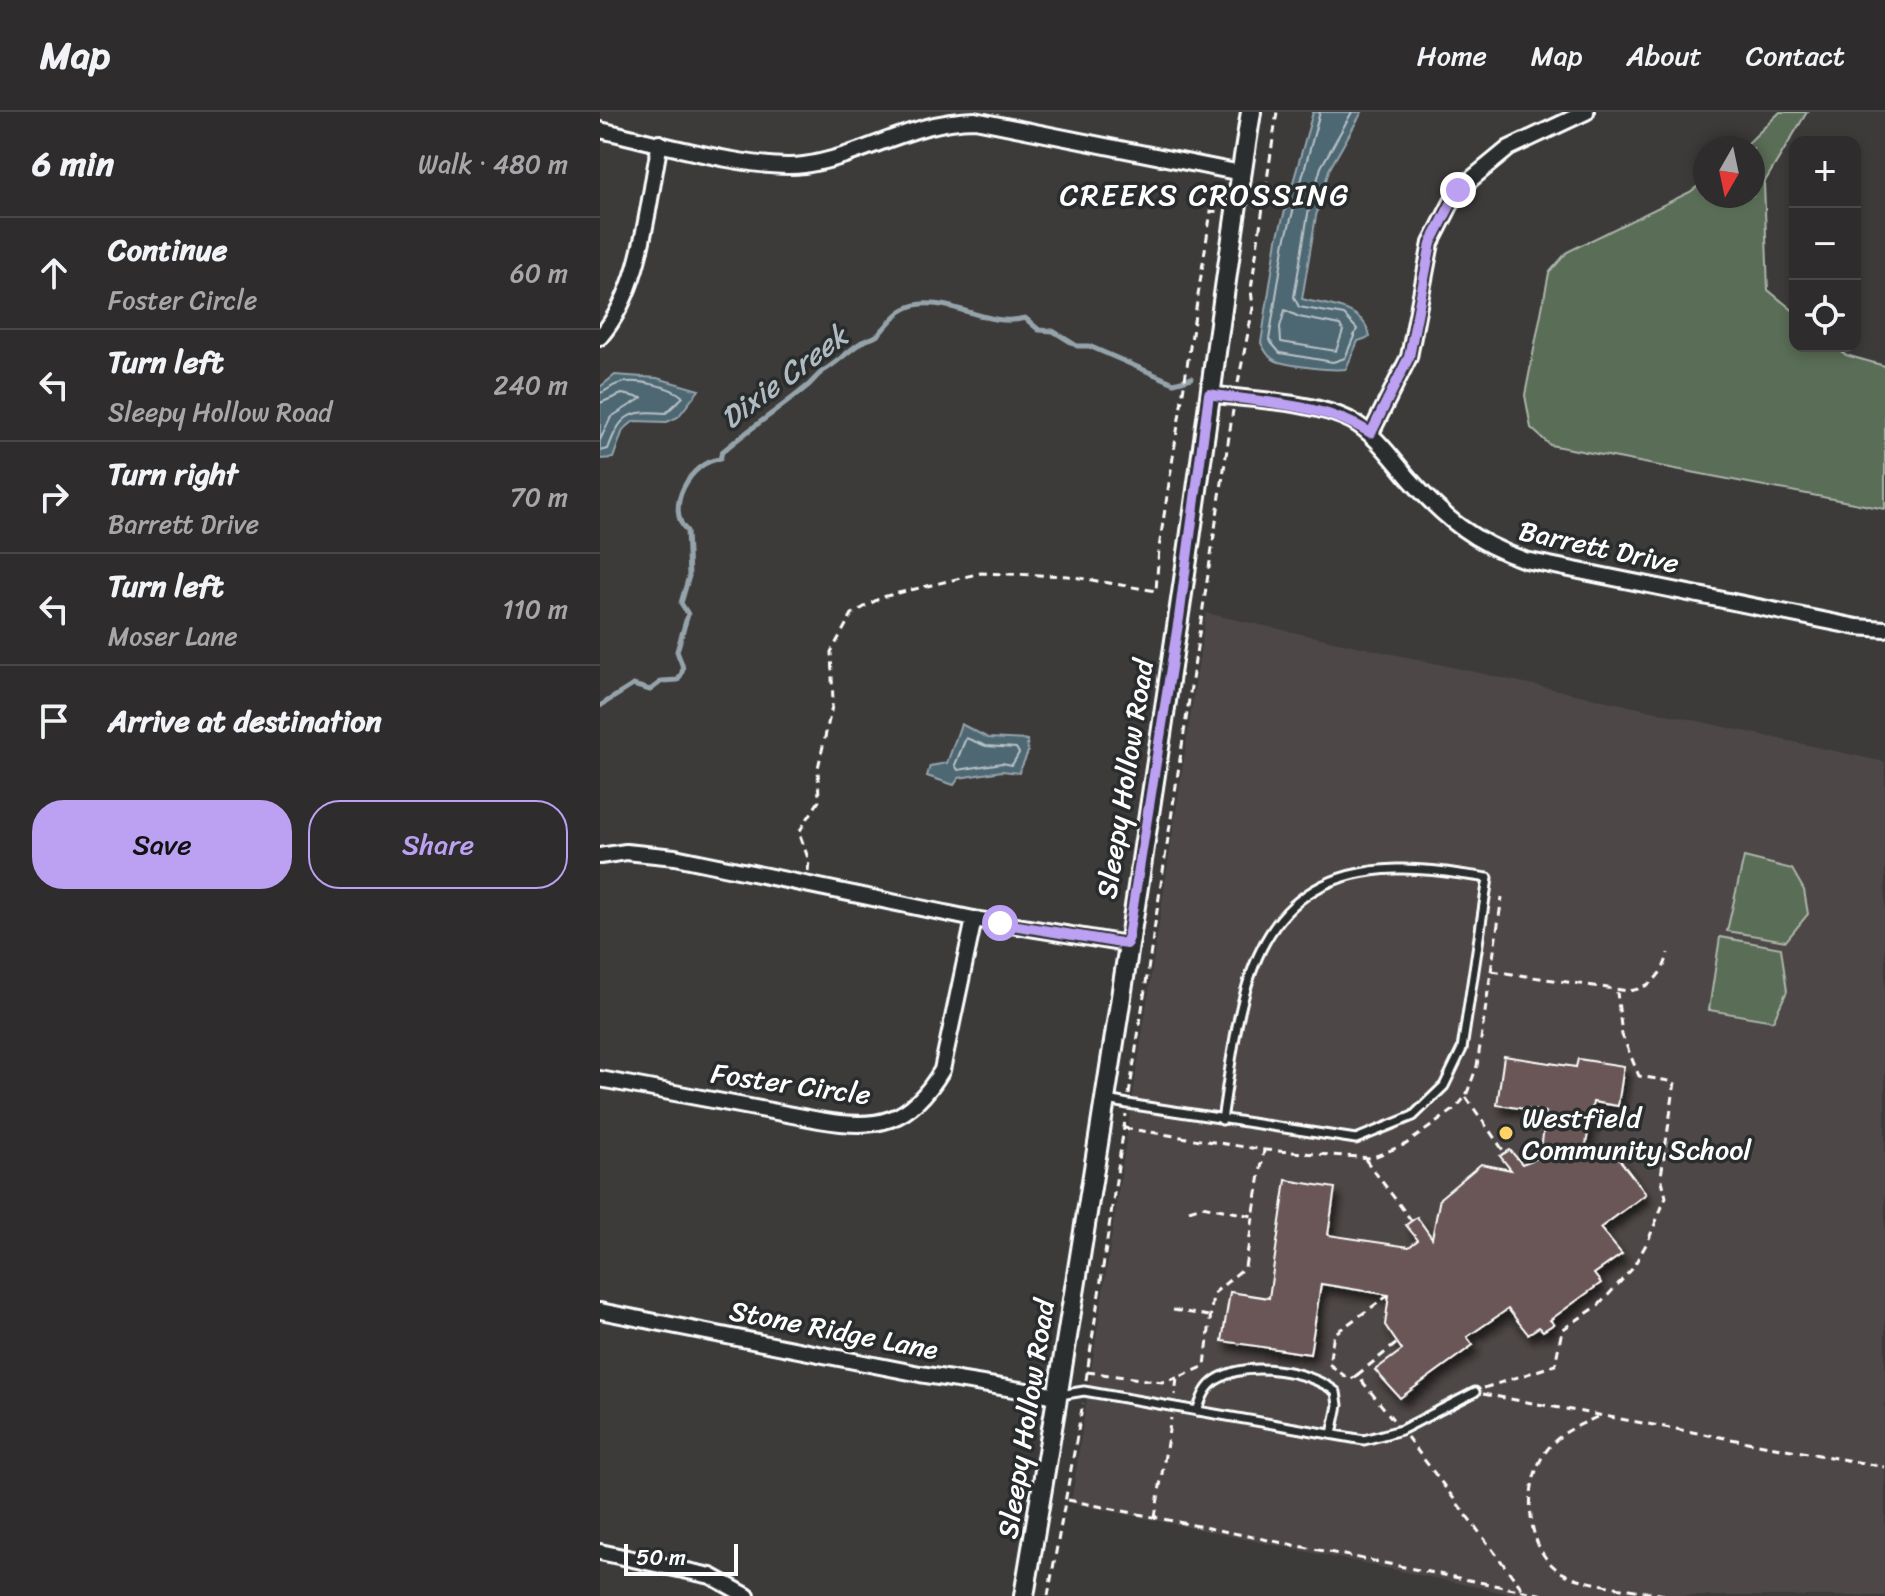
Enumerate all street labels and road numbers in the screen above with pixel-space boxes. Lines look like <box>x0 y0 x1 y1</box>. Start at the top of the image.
street label: Barrett Drive <box>1514 506 1684 588</box>
street label: Sleepy Hollow Road <box>1082 654 1168 902</box>
street label: Foster Circle <box>708 1049 874 1119</box>
street label: Stone Ridge Lane <box>725 1286 943 1374</box>
street label: Sleepy Hollow Road <box>983 1294 1069 1542</box>

